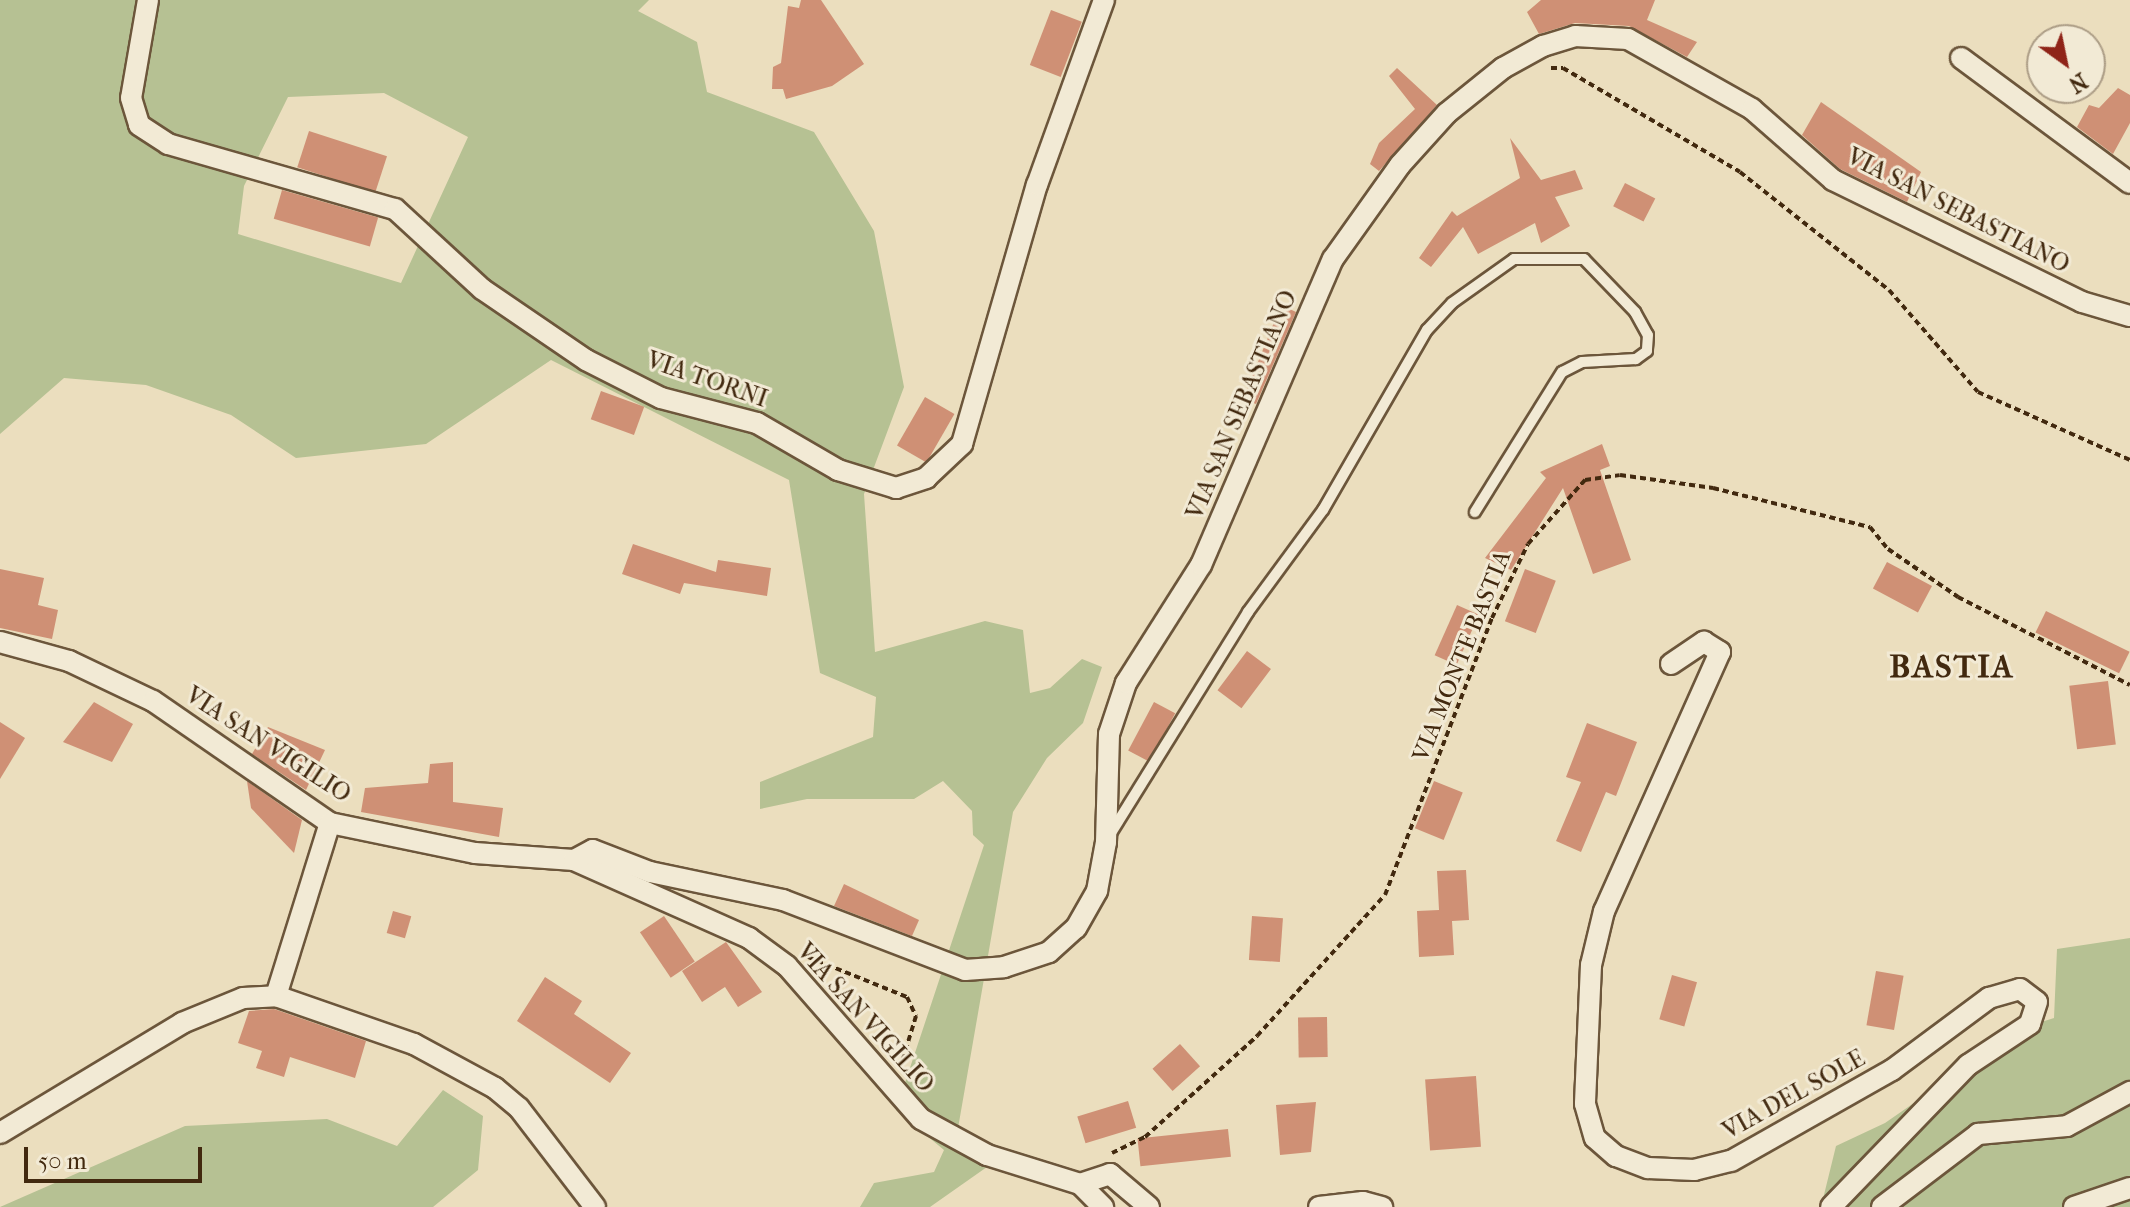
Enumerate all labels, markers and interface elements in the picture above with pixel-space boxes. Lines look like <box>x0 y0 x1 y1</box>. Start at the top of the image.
north arrow <box>2026 24 2106 104</box>
text: N <box>2064 67 2092 98</box>
street label: VIA SAN SEBASTIANO <box>1842 142 2074 280</box>
street label: VIA SAN SEBASTIANO <box>1181 286 1303 524</box>
street label: VIA TORNI <box>643 346 771 414</box>
street label: VIA MONTE BASTIA <box>1407 546 1517 766</box>
district label: BASTIA <box>1890 648 2014 686</box>
street label: VIA SAN VIGILIO <box>180 681 356 809</box>
street label: VIA SAN VIGILIO <box>790 937 940 1099</box>
street label: VIA DEL SOLE <box>1718 1044 1870 1146</box>
scale bar <box>28 1131 206 1181</box>
text: 50 m <box>38 1147 87 1175</box>

